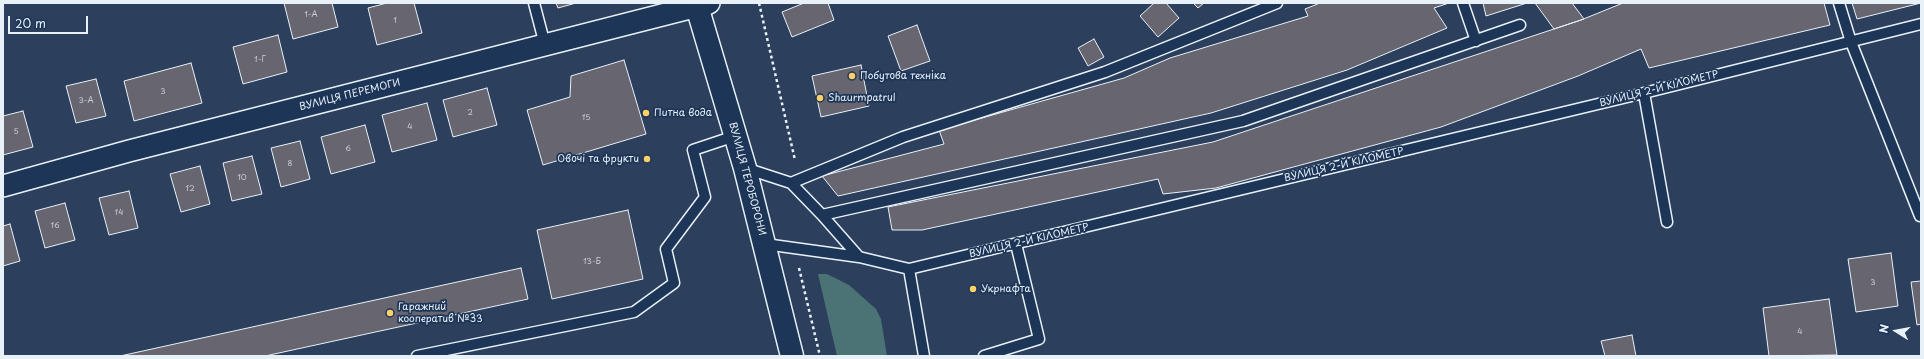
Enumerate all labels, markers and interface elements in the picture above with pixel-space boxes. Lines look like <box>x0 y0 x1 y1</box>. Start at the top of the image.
scale bar <box>10 8 90 34</box>
house number: 1-А <box>304 10 318 20</box>
text: 20 m <box>15 14 46 32</box>
house number: 1 <box>393 16 397 26</box>
house number: 1-Г <box>254 55 266 65</box>
street label: ВУЛИЦЯ 2-Й КІЛОМЕТР <box>1598 68 1720 110</box>
place label: Побутова техніка <box>860 70 946 82</box>
marker: Побутова техніка <box>847 71 857 81</box>
street label: ВУЛИЦЯ ПЕРЕМОГИ <box>298 77 402 113</box>
house number: 3 <box>160 87 166 97</box>
place label: Shaurmpatrul <box>828 92 895 104</box>
marker: Shaurmpatrul <box>815 93 825 103</box>
house number: 3-А <box>78 96 94 106</box>
place label: Питна вода <box>654 107 712 119</box>
house number: 2 <box>467 108 473 118</box>
marker: Питна вода <box>641 108 651 118</box>
house number: 15 <box>582 113 590 123</box>
street label: ВУЛИЦЯ ТЕРОБОРОНИ <box>726 121 768 237</box>
house number: 4 <box>407 122 413 132</box>
house number: 5 <box>13 127 19 137</box>
house number: 6 <box>345 144 351 154</box>
street label: ВУЛИЦЯ 2-Й КІЛОМЕТР <box>1283 145 1405 185</box>
place label: Овочі та фрукти <box>557 153 639 165</box>
marker: Овочі та фрукти <box>642 154 652 164</box>
house number: 8 <box>288 159 292 169</box>
house number: 10 <box>237 173 247 183</box>
house number: 12 <box>185 184 195 194</box>
house number: 14 <box>115 208 123 218</box>
house number: 16 <box>50 221 60 231</box>
street label: ВУЛИЦЯ 2-Й КІЛОМЕТР <box>968 221 1090 261</box>
house number: 13-Б <box>583 257 601 267</box>
house number: 3 <box>1870 278 1876 288</box>
place label: Укрнафта <box>981 283 1031 295</box>
marker: Укрнафта <box>968 284 978 294</box>
place label: Гаражний кооператив №33 <box>398 301 483 324</box>
marker: Гаражний кооператив №33 <box>385 308 395 318</box>
north arrow <box>1876 311 1916 351</box>
text: N <box>1875 323 1893 335</box>
house number: 4 <box>1797 327 1803 337</box>

